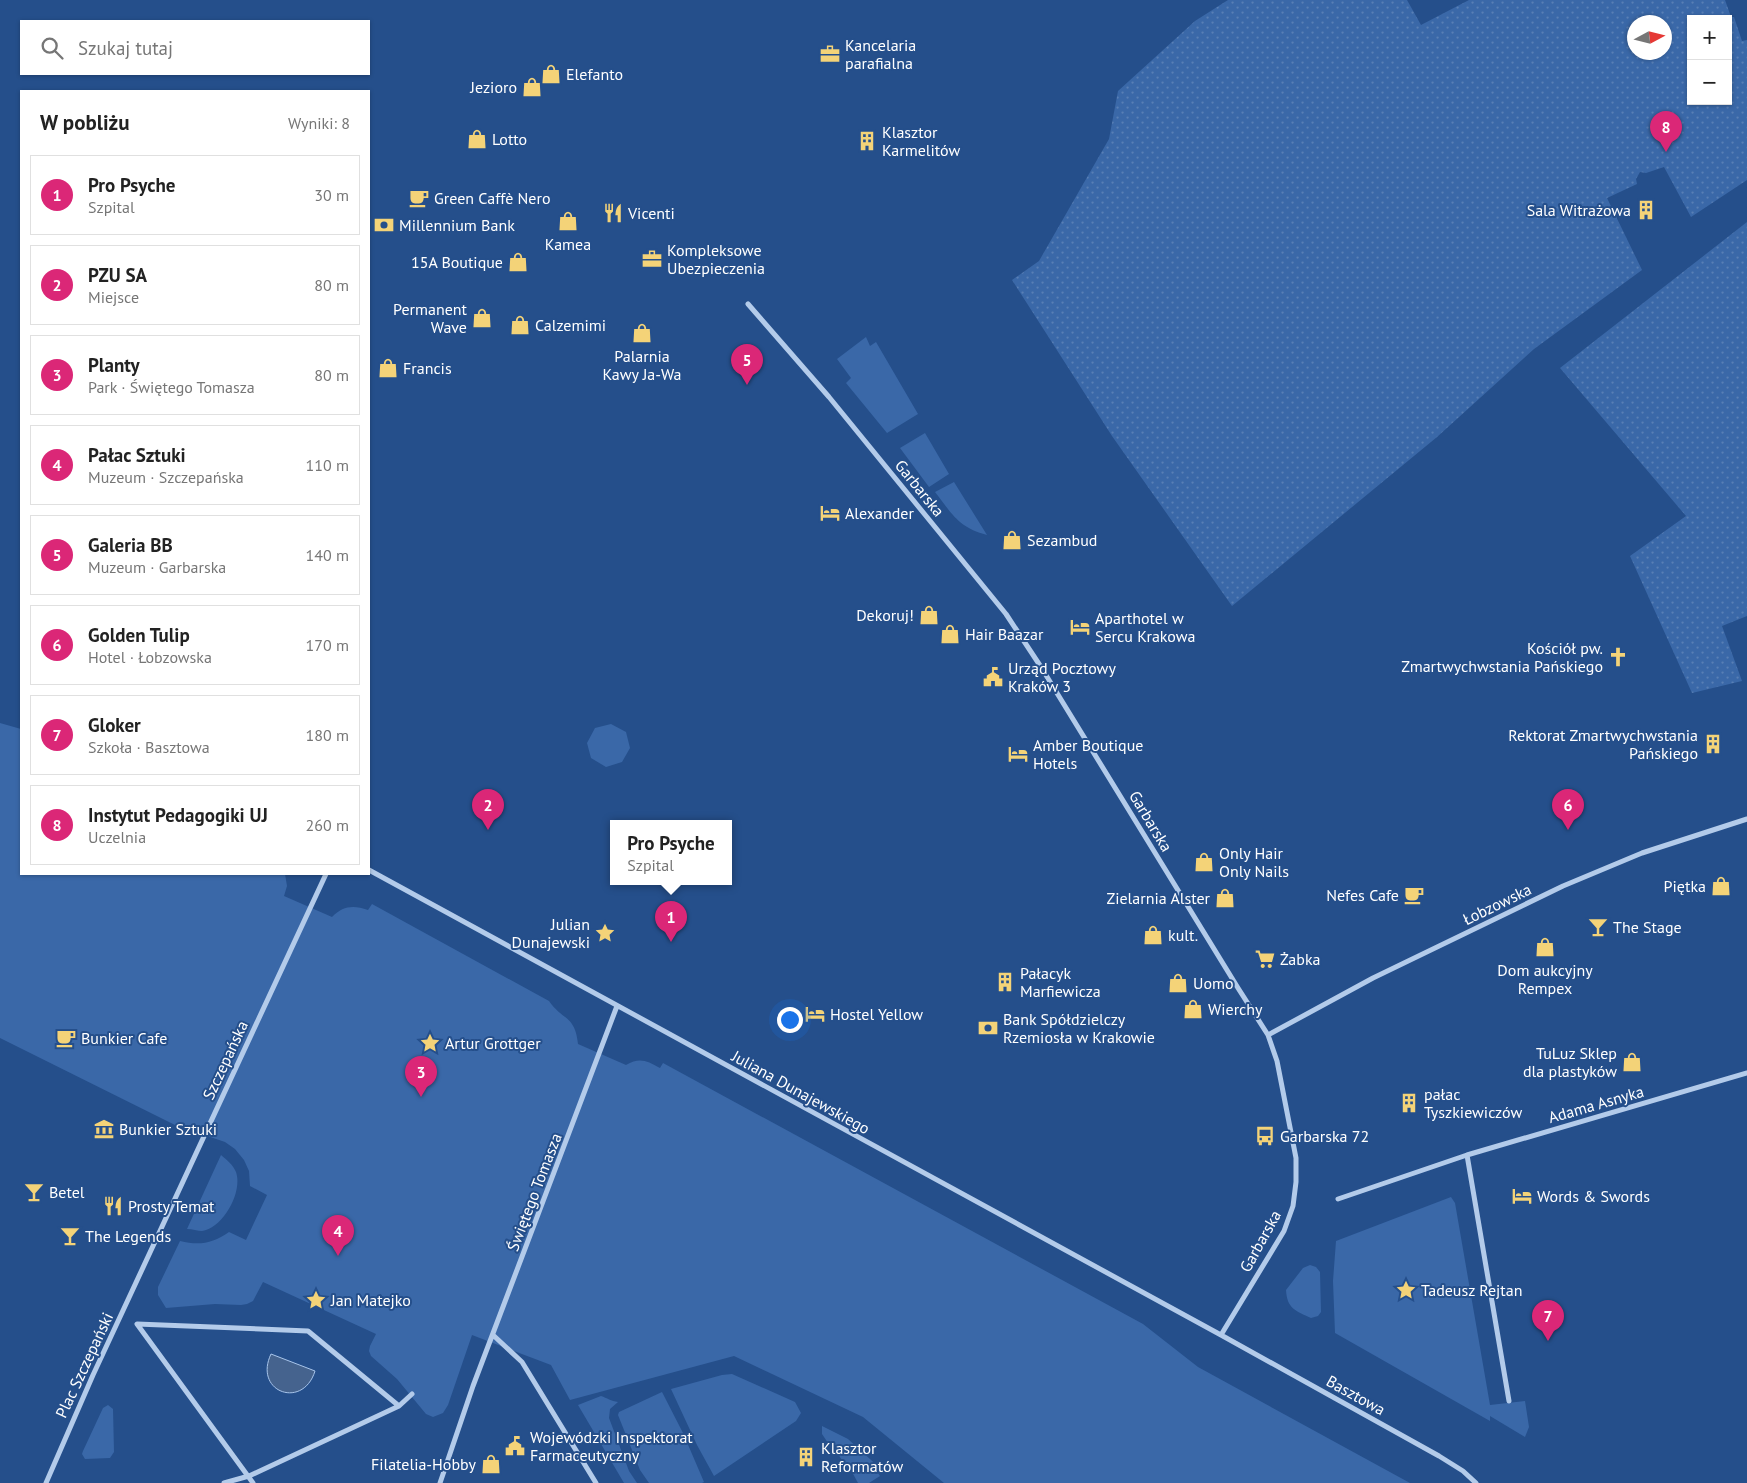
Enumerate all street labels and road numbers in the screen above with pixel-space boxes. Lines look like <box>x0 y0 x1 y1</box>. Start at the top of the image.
street label: Garbarska <box>891 455 949 521</box>
street label: Garbarska <box>1125 787 1177 855</box>
street label: Łobzowska <box>1460 879 1534 929</box>
street label: Szczepańska <box>198 1017 252 1103</box>
street label: Juliana Dunajewskiego <box>728 1045 874 1138</box>
street label: Adama Asnyka <box>1546 1081 1646 1127</box>
street label: Świętego Tomasza <box>502 1130 566 1254</box>
street label: Garbarska <box>1235 1207 1285 1275</box>
street label: Plac Szczepański <box>51 1309 117 1421</box>
street label: Basztowa <box>1323 1371 1389 1419</box>

